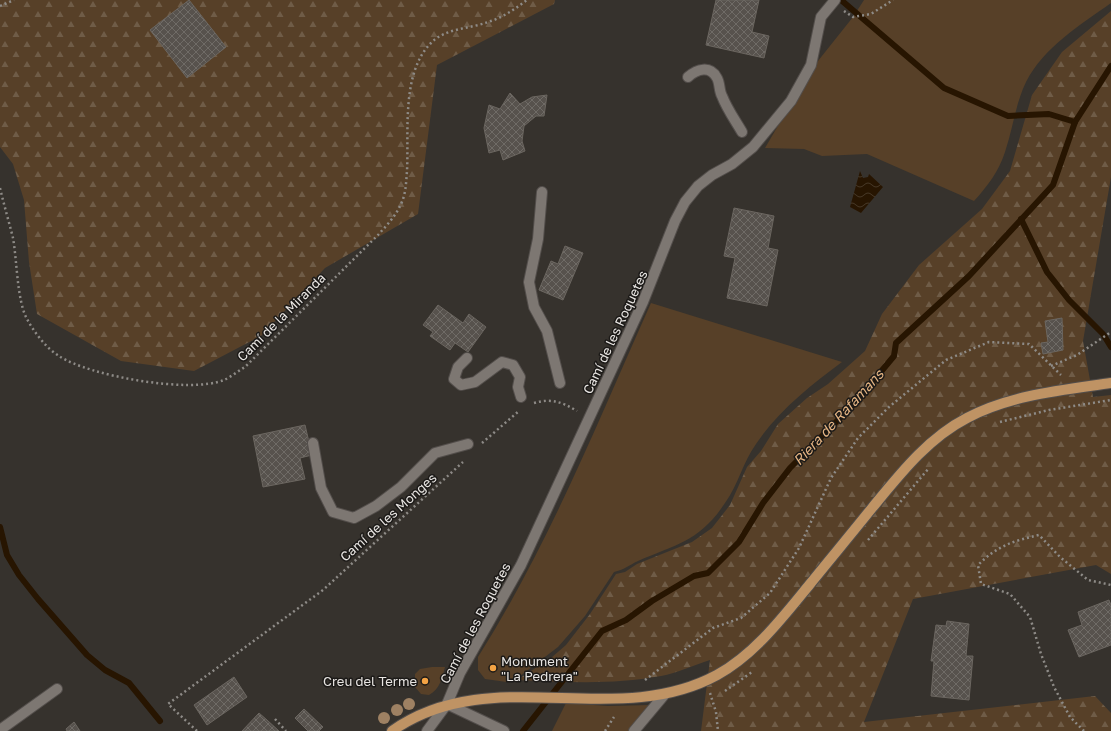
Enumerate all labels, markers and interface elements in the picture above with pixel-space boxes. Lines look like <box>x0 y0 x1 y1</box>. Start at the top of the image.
street label: Camí de les Roquetes <box>579 268 651 396</box>
street label: Camí de la Miranda <box>234 270 328 364</box>
water label: Riera de Rafamans <box>789 365 887 468</box>
street label: Camí de les Monges <box>336 469 440 565</box>
street label: Camí de les Roquetes <box>436 560 514 686</box>
place label: Monument "La Pedrera" <box>501 653 578 684</box>
marker: Monument "La Pedrera" <box>488 663 498 673</box>
place label: Creu del Terme <box>323 673 417 689</box>
marker: Creu del Terme <box>420 676 430 686</box>

